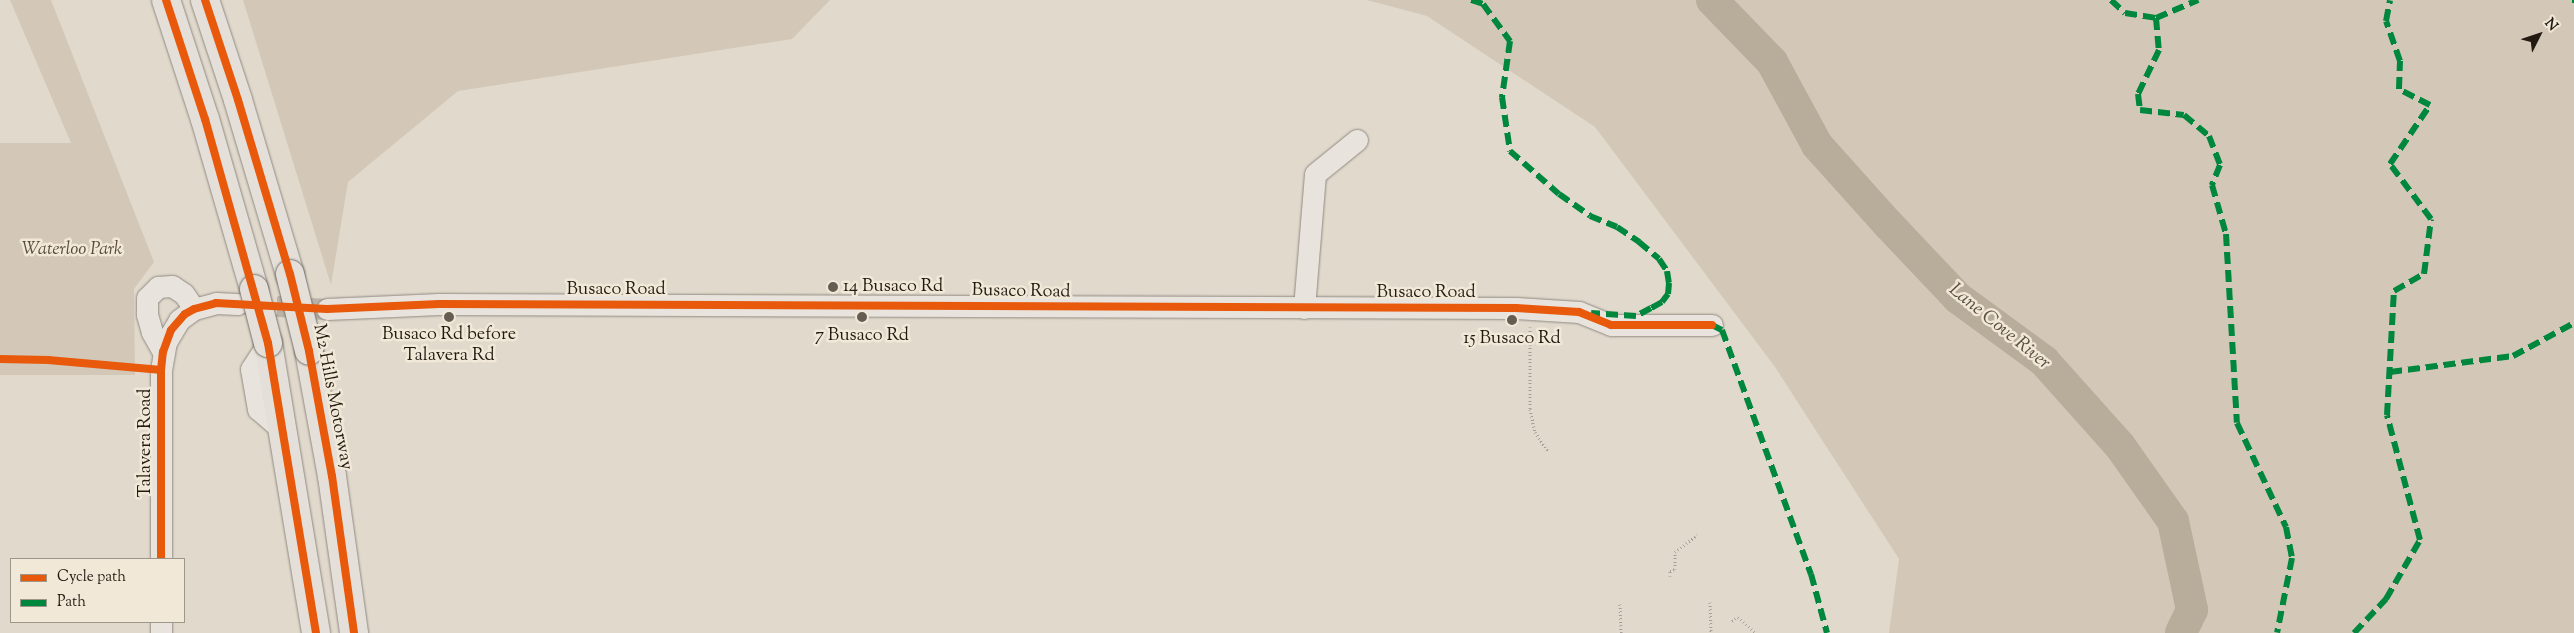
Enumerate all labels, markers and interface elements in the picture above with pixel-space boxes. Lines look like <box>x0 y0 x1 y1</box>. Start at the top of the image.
north arrow <box>2514 10 2564 60</box>
text: N <box>2539 14 2562 36</box>
park label: Waterloo Park <box>22 239 122 261</box>
place label: 14 Busaco Rd <box>843 276 943 298</box>
street label: Busaco Road <box>566 279 666 301</box>
water label: Lane Cove River <box>1944 279 2054 375</box>
street label: Busaco Road <box>971 280 1071 304</box>
marker: 14 Busaco Rd <box>827 281 839 293</box>
street label: Busaco Road <box>1376 282 1476 304</box>
marker: Busaco Rd before Talavera Rd <box>443 311 455 323</box>
marker: 7 Busaco Rd <box>856 311 868 323</box>
marker: 15 Busaco Rd <box>1506 314 1518 326</box>
street label: M2 Hills Motorway <box>307 322 357 472</box>
place label: Busaco Rd before Talavera Rd <box>382 325 516 368</box>
place label: 7 Busaco Rd <box>815 325 909 347</box>
place label: 15 Busaco Rd <box>1463 328 1561 350</box>
street label: Talavera Road <box>135 388 157 498</box>
legend <box>10 558 185 623</box>
text: Cycle path <box>57 567 126 588</box>
text: Path <box>57 592 86 613</box>

